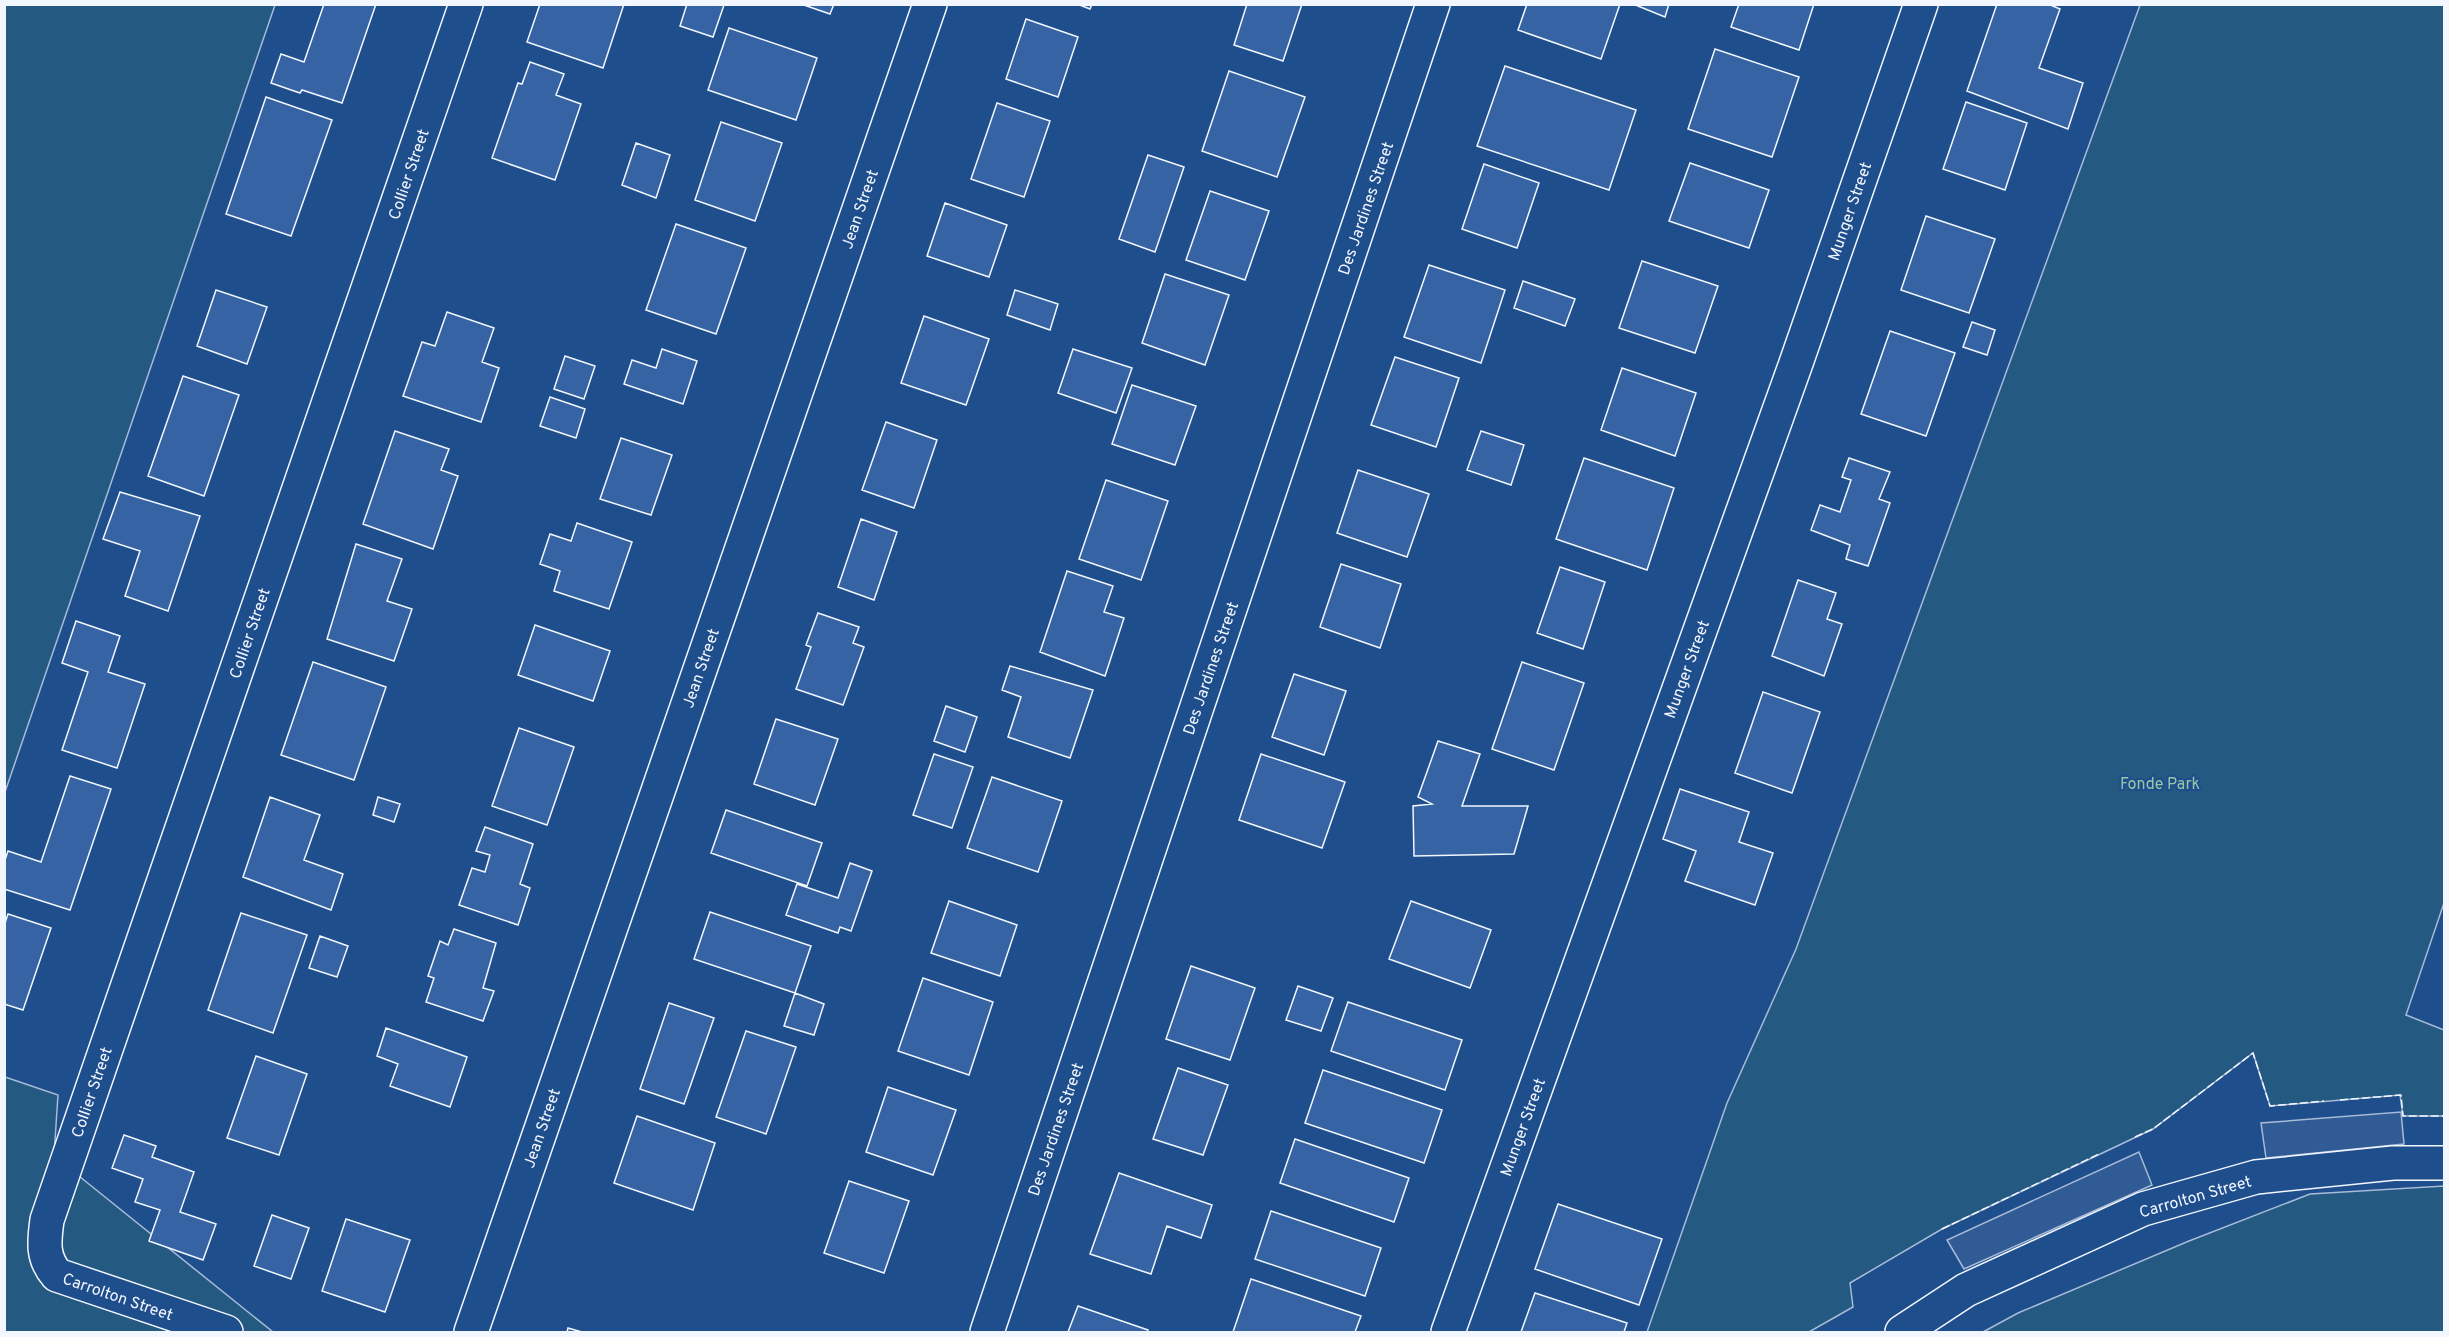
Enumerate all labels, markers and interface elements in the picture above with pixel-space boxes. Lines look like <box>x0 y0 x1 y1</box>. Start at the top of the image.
street label: Collier Street <box>385 127 435 223</box>
street label: Des Jardines Street <box>1335 139 1399 278</box>
street label: Munger Street <box>1825 160 1877 264</box>
street label: Jean Street <box>838 167 884 252</box>
street label: Collier Street <box>226 586 276 682</box>
street label: Des Jardines Street <box>1180 599 1244 738</box>
street label: Munger Street <box>1661 618 1715 721</box>
street label: Jean Street <box>679 626 725 711</box>
park label: Fonde Park <box>2120 775 2200 795</box>
street label: Collier Street <box>68 1045 118 1141</box>
street label: Des Jardines Street <box>1025 1060 1089 1199</box>
street label: Munger Street <box>1497 1076 1551 1179</box>
street label: Jean Street <box>520 1086 566 1171</box>
street label: Carrolton Street <box>2137 1172 2254 1223</box>
street label: Carrolton Street <box>59 1270 175 1326</box>

